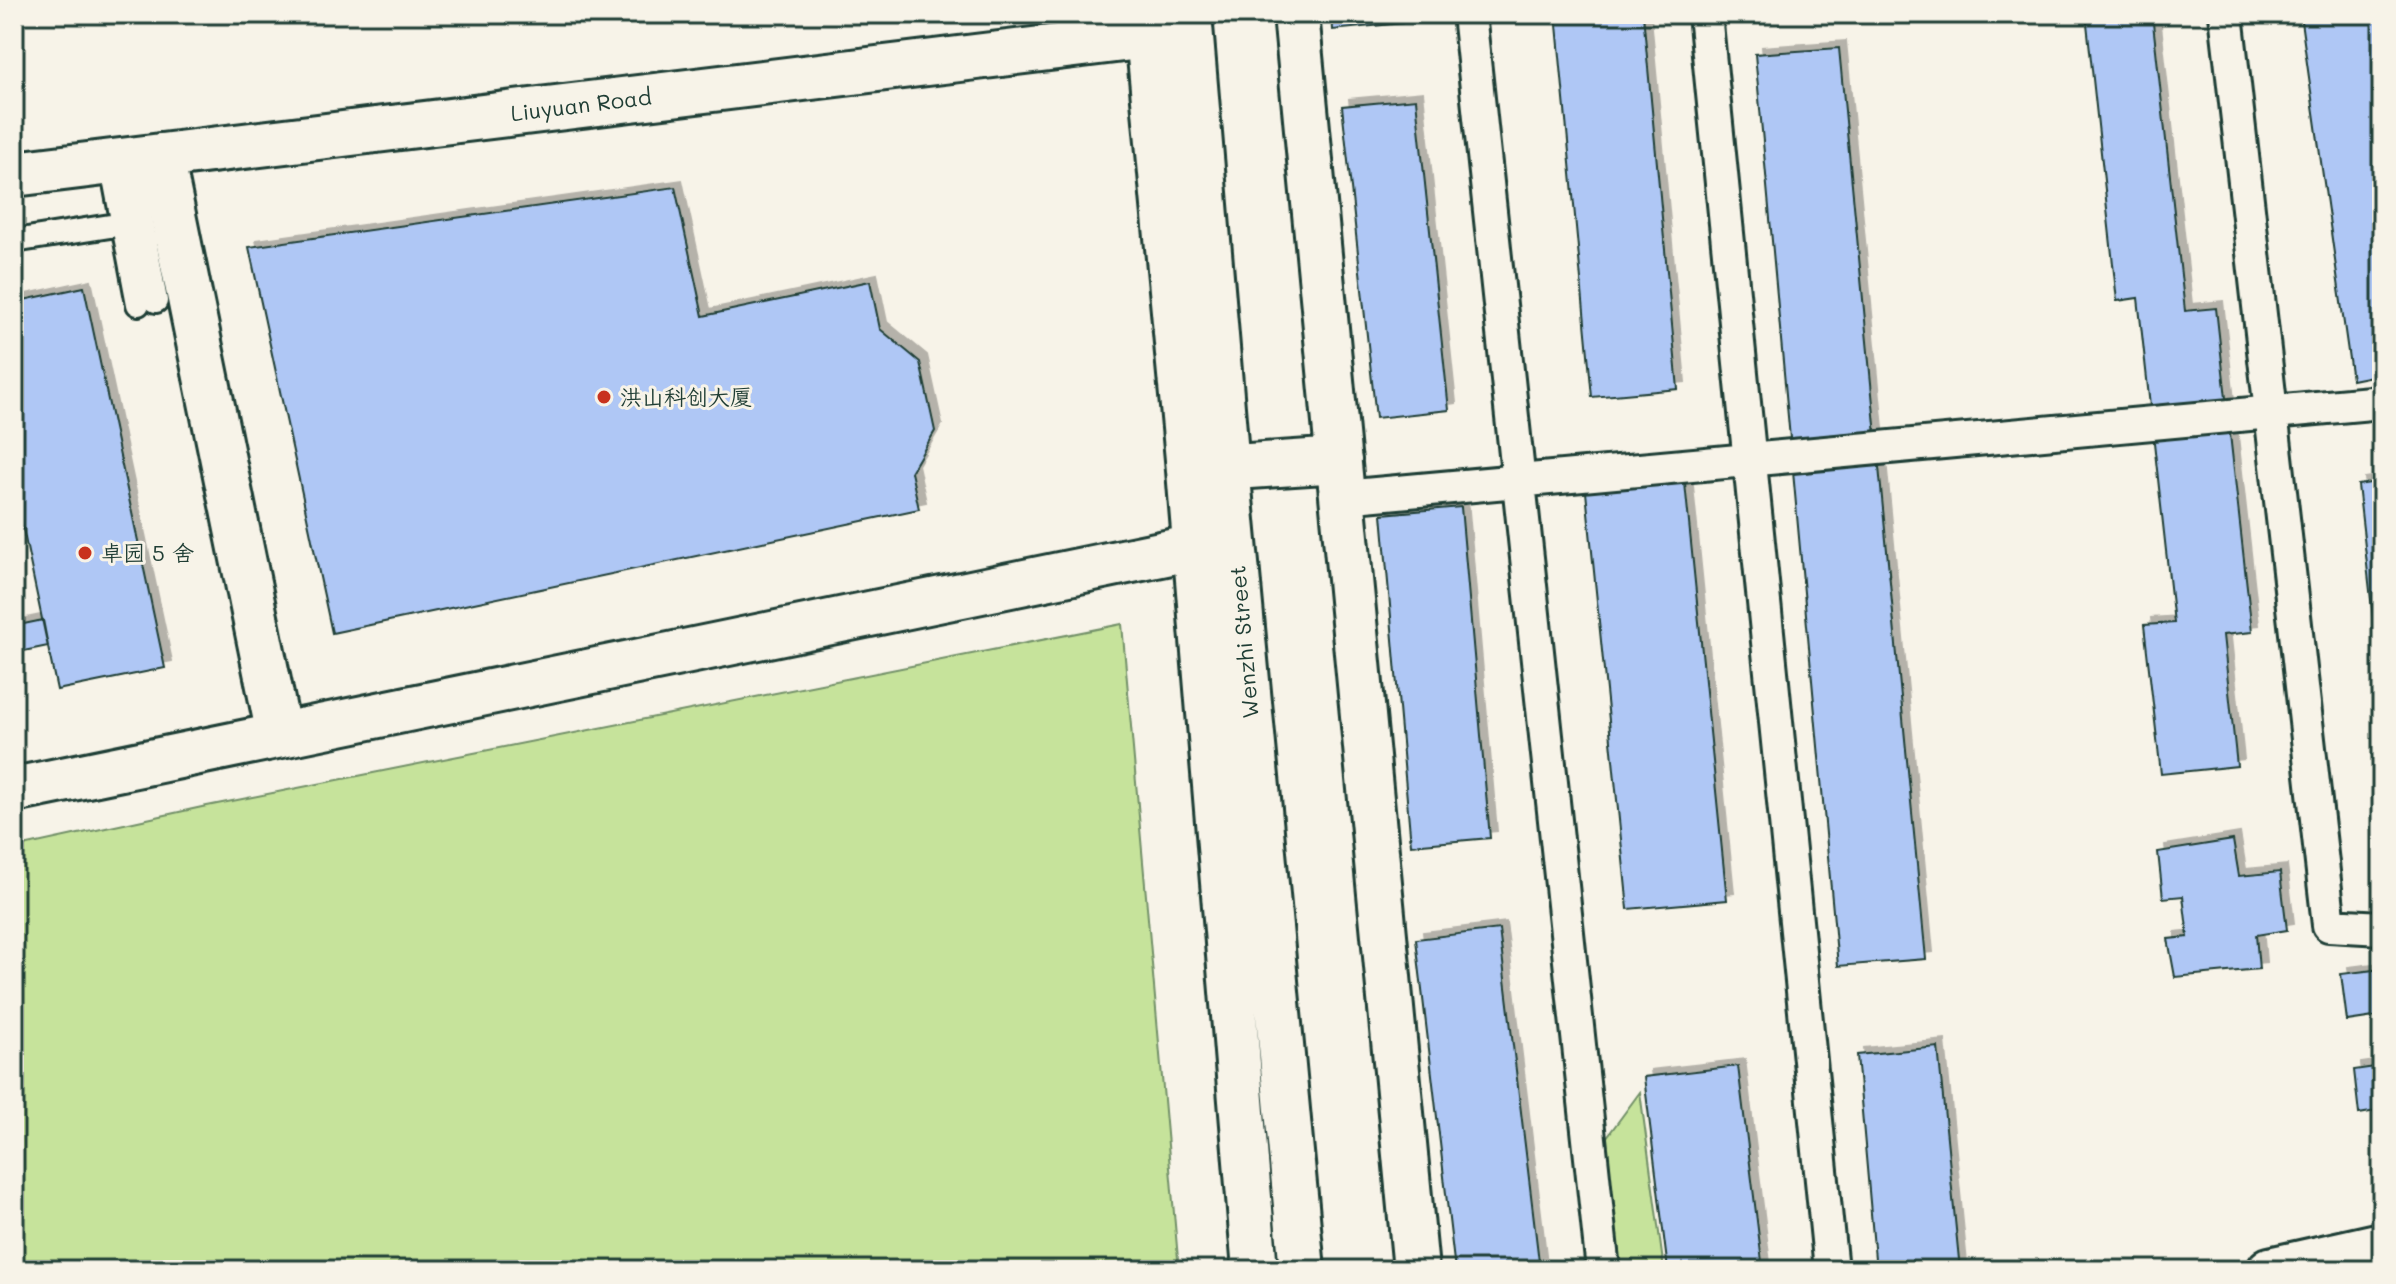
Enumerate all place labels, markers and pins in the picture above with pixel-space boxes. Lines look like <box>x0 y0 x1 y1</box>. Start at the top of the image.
place label: 洪山科创大厦 <box>620 382 752 411</box>
marker: 洪山科创大厦 <box>595 388 613 406</box>
place label: 卓园 5 舍 <box>101 538 194 567</box>
marker: 卓园 5 舍 <box>76 544 94 562</box>

